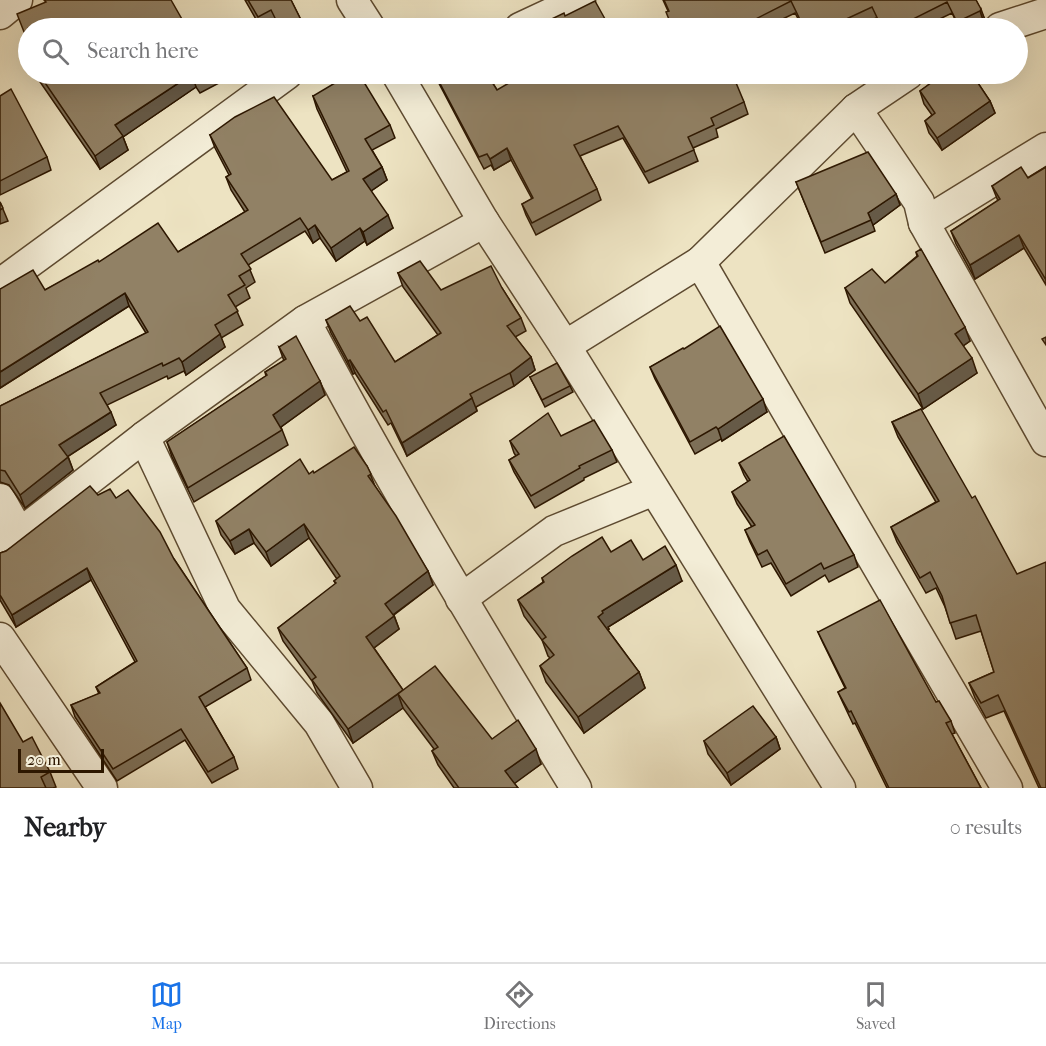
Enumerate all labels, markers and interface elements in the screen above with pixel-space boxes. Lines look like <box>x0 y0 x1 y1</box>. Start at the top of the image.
search box <box>18 18 1028 84</box>
icon: search <box>39 35 72 68</box>
text: Search here <box>87 38 199 64</box>
scale bar <box>18 746 104 774</box>
text: 20 m <box>27 750 61 769</box>
text: Nearby <box>24 812 106 843</box>
text: 0 results <box>950 816 1022 839</box>
tab: Map <box>150 978 183 1033</box>
tab: Directions <box>484 978 556 1033</box>
tab: Saved <box>856 978 896 1033</box>

